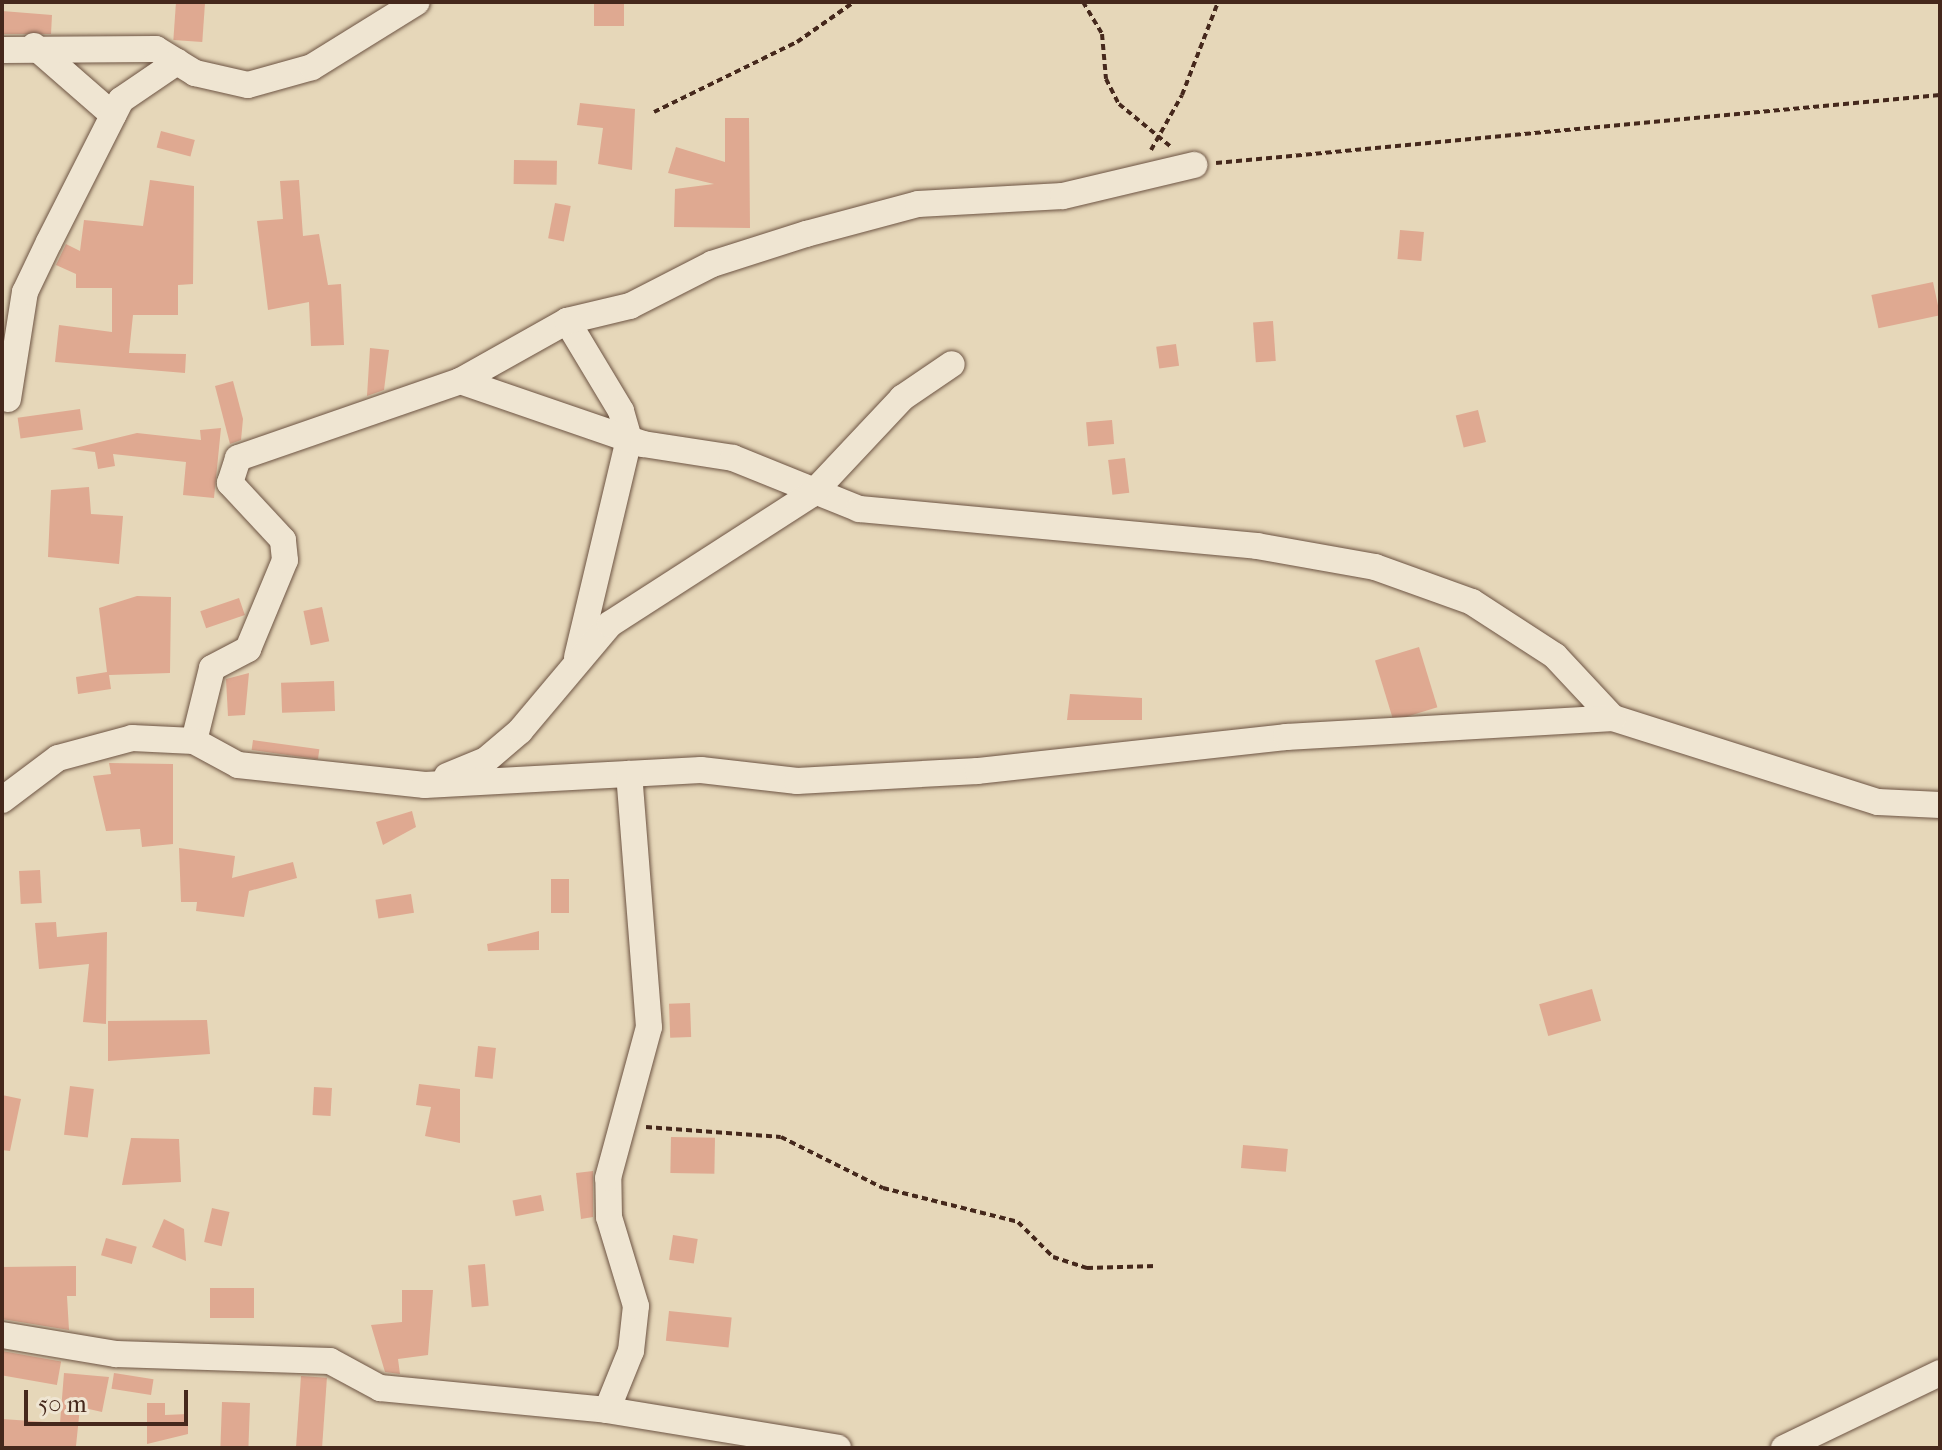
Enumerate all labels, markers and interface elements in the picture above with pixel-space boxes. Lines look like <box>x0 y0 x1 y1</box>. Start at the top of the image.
scale bar <box>28 1374 192 1424</box>
text: 50 m <box>38 1390 87 1418</box>

